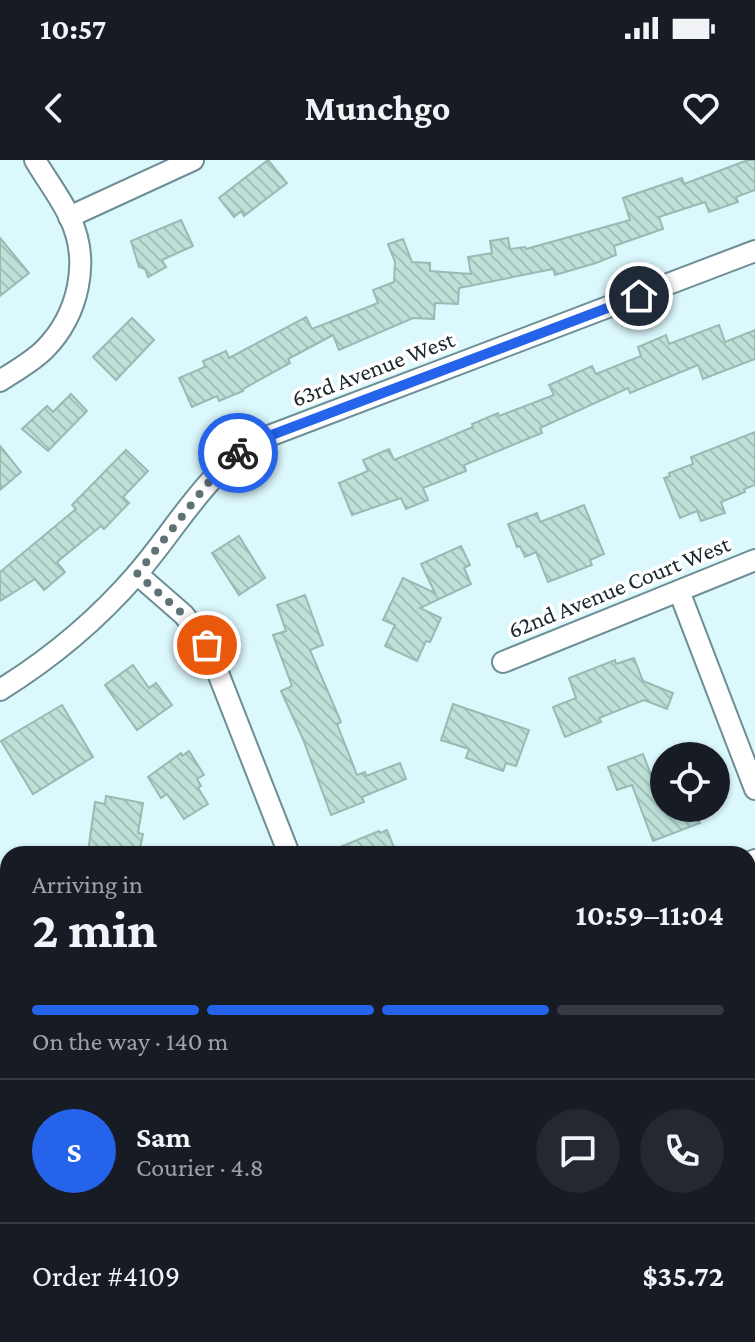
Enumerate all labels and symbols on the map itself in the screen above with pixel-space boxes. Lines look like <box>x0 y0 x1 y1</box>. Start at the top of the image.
pin <box>605 262 673 330</box>
street label: 63rd Avenue West <box>288 325 459 412</box>
courier <box>198 413 278 493</box>
street label: 62nd Avenue Court West <box>504 529 735 643</box>
pin <box>173 611 241 679</box>

